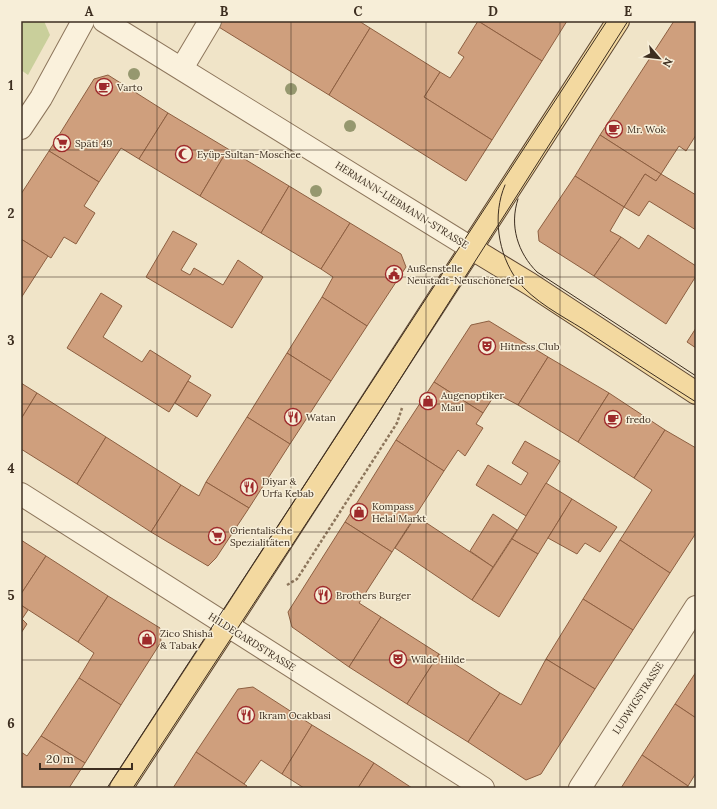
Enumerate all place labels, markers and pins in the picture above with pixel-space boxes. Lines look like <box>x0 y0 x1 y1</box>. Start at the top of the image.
cafe icon: Varto <box>94 77 114 97</box>
place label: Varto <box>116 81 143 94</box>
cafe icon: Mr. Wok <box>604 119 624 139</box>
place label: Mr. Wok <box>627 123 667 136</box>
supermarket icon: Späti 49 <box>52 133 72 153</box>
place label: Späti 49 <box>75 137 112 150</box>
mosque icon: Eyüp-Sultan-Moschee <box>174 144 194 164</box>
place label: Eyüp-Sultan-Moschee <box>197 148 301 161</box>
place label: Außenstelle Neustadt-Neuschönefeld <box>406 262 524 287</box>
public building icon: Außenstelle Neustadt-Neuschönefeld <box>384 264 404 284</box>
theatre icon: Hitness Club <box>477 336 497 356</box>
place label: Hitness Club <box>500 340 560 353</box>
place label: Augenoptiker Maul <box>440 389 504 414</box>
shop icon: Augenoptiker Maul <box>418 391 438 411</box>
restaurant icon: Watan <box>283 407 303 427</box>
cafe icon: fredo <box>603 409 623 429</box>
place label: Watan <box>306 411 336 424</box>
place label: fredo <box>626 413 651 426</box>
place label: Diyar & Urfa Kebab <box>262 475 314 500</box>
restaurant icon: Diyar & Urfa Kebab <box>239 477 259 497</box>
place label: Kompass Helal Markt <box>372 500 426 525</box>
shop icon: Kompass Helal Markt <box>349 502 369 522</box>
place label: Orientalische Spezialitäten <box>230 524 293 549</box>
supermarket icon: Orientalische Spezialitäten <box>207 526 227 546</box>
restaurant icon: Brothers Burger <box>313 585 333 605</box>
place label: Brothers Burger <box>336 589 411 602</box>
place label: Zico Shisha & Tabak <box>160 627 213 652</box>
shop icon: Zico Shisha & Tabak <box>137 629 157 649</box>
theatre icon: Wilde Hilde <box>388 649 408 669</box>
place label: Wilde Hilde <box>411 653 466 666</box>
restaurant icon: Ikram Ocakbasi <box>236 705 256 725</box>
place label: Ikram Ocakbasi <box>259 709 331 722</box>

